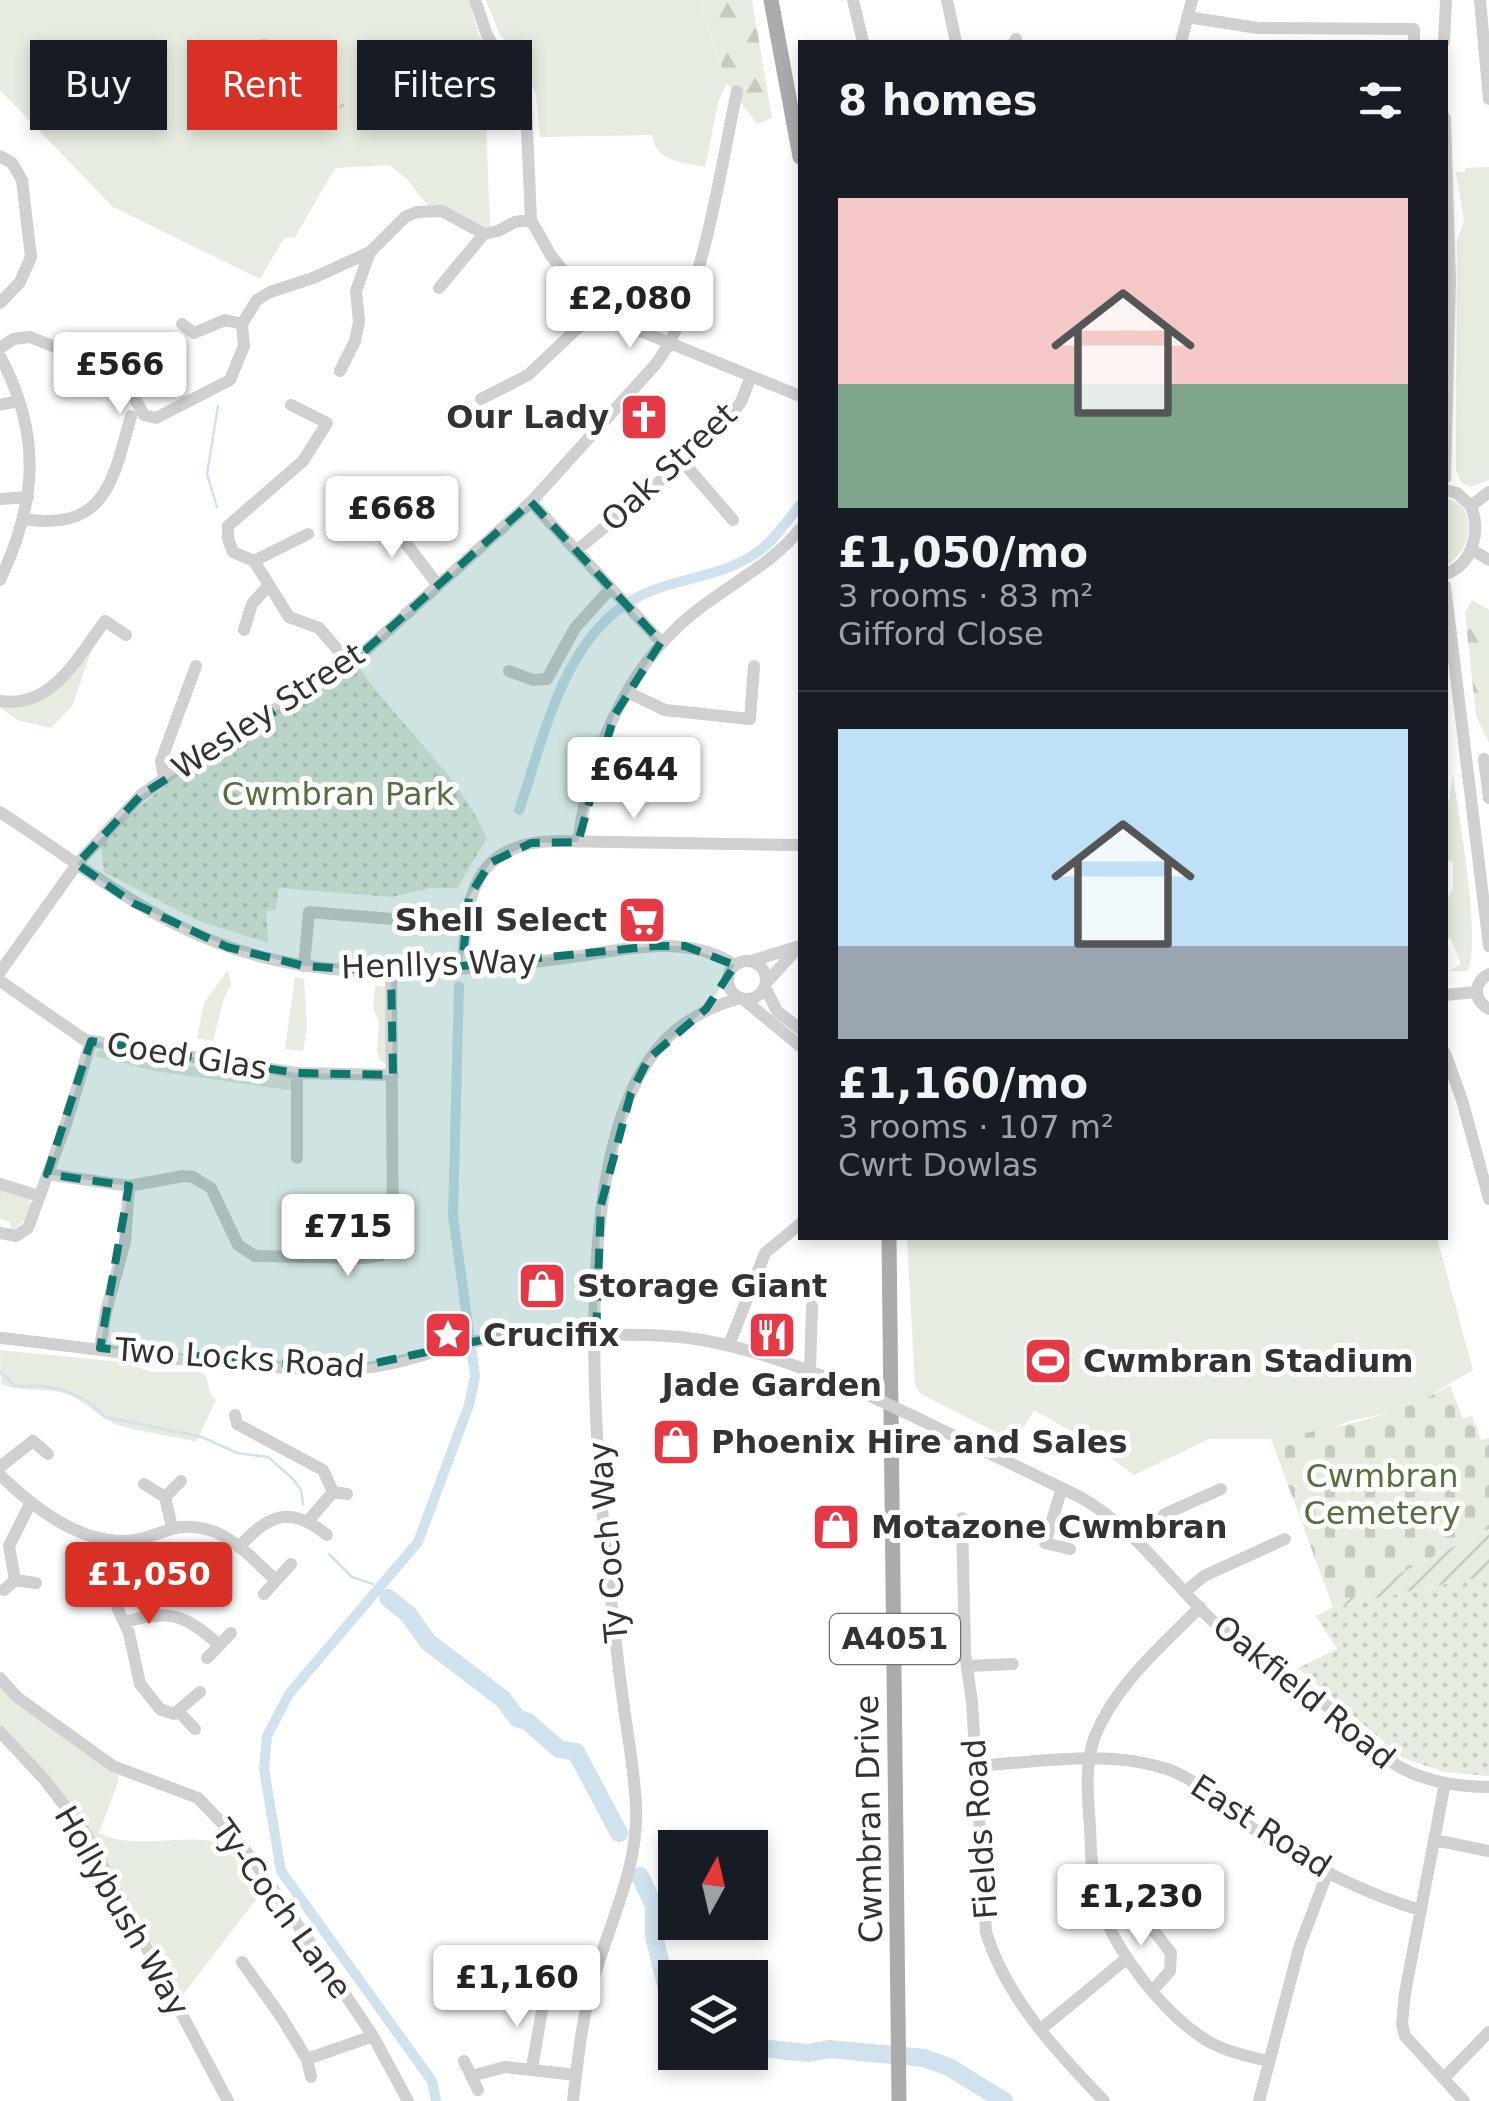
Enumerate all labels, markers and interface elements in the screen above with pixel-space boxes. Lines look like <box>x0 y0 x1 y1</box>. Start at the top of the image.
chip: Buy <box>30 40 167 130</box>
chip: Rent <box>187 40 337 130</box>
chip: Filters <box>357 40 532 130</box>
icon: filters <box>1353 73 1408 128</box>
text: 8 homes <box>838 76 1038 125</box>
icon: home <box>1033 263 1213 443</box>
pin: £2,080 <box>549 266 711 351</box>
text: £2,080 <box>568 279 692 317</box>
pin: £566 <box>61 332 179 417</box>
text: £566 <box>75 345 165 383</box>
church icon: Our Lady <box>618 391 670 443</box>
street label: Oak Street <box>594 395 744 539</box>
place label: Our Lady <box>446 398 609 436</box>
pin: £668 <box>333 476 451 561</box>
text: £668 <box>347 489 437 527</box>
text: £1,050/mo <box>838 528 1088 577</box>
text: 3 rooms · 83 m² <box>838 577 1093 615</box>
text: Gifford Close <box>838 615 1044 653</box>
street label: Wesley Street <box>165 635 371 787</box>
pin: £644 <box>575 737 693 822</box>
text: £644 <box>589 750 679 788</box>
park label: Cwmbran Park <box>222 775 455 813</box>
icon: home <box>1033 794 1213 974</box>
supermarket icon: Shell Select <box>616 894 668 946</box>
place label: Shell Select <box>395 901 607 939</box>
street label: Henllys Way <box>341 942 537 986</box>
street label: Coed Glas <box>104 1025 270 1087</box>
text: £1,160/mo <box>838 1059 1088 1108</box>
text: 3 rooms · 107 m² <box>838 1108 1114 1146</box>
text: Cwrt Dowlas <box>838 1146 1038 1184</box>
pin: £715 <box>289 1194 407 1279</box>
text: £715 <box>303 1207 393 1245</box>
shop icon: Storage Giant <box>516 1260 568 1312</box>
place label: Storage Giant <box>577 1267 827 1305</box>
place icon: Crucifix <box>422 1309 474 1361</box>
restaurant icon: Jade Garden <box>746 1309 798 1361</box>
place label: Crucifix <box>483 1316 620 1354</box>
street label: Two Locks Road <box>113 1330 366 1386</box>
sports icon: Cwmbran Stadium <box>1022 1335 1074 1387</box>
place label: Cwmbran Stadium <box>1083 1342 1414 1380</box>
place label: Jade Garden <box>660 1366 882 1404</box>
shop icon: Phoenix Hire and Sales <box>650 1416 702 1468</box>
place label: Phoenix Hire and Sales <box>711 1423 1128 1461</box>
street label: Ty Coch Way <box>580 1440 636 1645</box>
park label: Cwmbran Cemetery <box>1303 1457 1461 1532</box>
shop icon: Motazone Cwmbran <box>810 1501 862 1553</box>
place label: Motazone Cwmbran <box>871 1508 1227 1546</box>
pin: £1,050 <box>68 1542 230 1627</box>
text: £1,050 <box>87 1555 211 1593</box>
street label: Oakfield Road <box>1205 1607 1403 1777</box>
road number: A4051 <box>830 1614 960 1664</box>
street label: Cwmbran Drive <box>848 1694 890 1944</box>
street label: Fields Road <box>955 1737 1005 1921</box>
street label: East Road <box>1184 1767 1338 1885</box>
street label: Hollybush Way <box>46 1799 198 2023</box>
street label: Ty-Coch Lane <box>204 1811 360 2006</box>
north arrow <box>658 1830 768 1940</box>
map controls <box>658 1830 768 2070</box>
pin: £1,230 <box>1060 1864 1222 1949</box>
text: £1,230 <box>1079 1877 1203 1915</box>
pin: £1,160 <box>436 1945 598 2030</box>
text: £1,160 <box>455 1958 579 1996</box>
button: layers <box>658 1960 768 2070</box>

